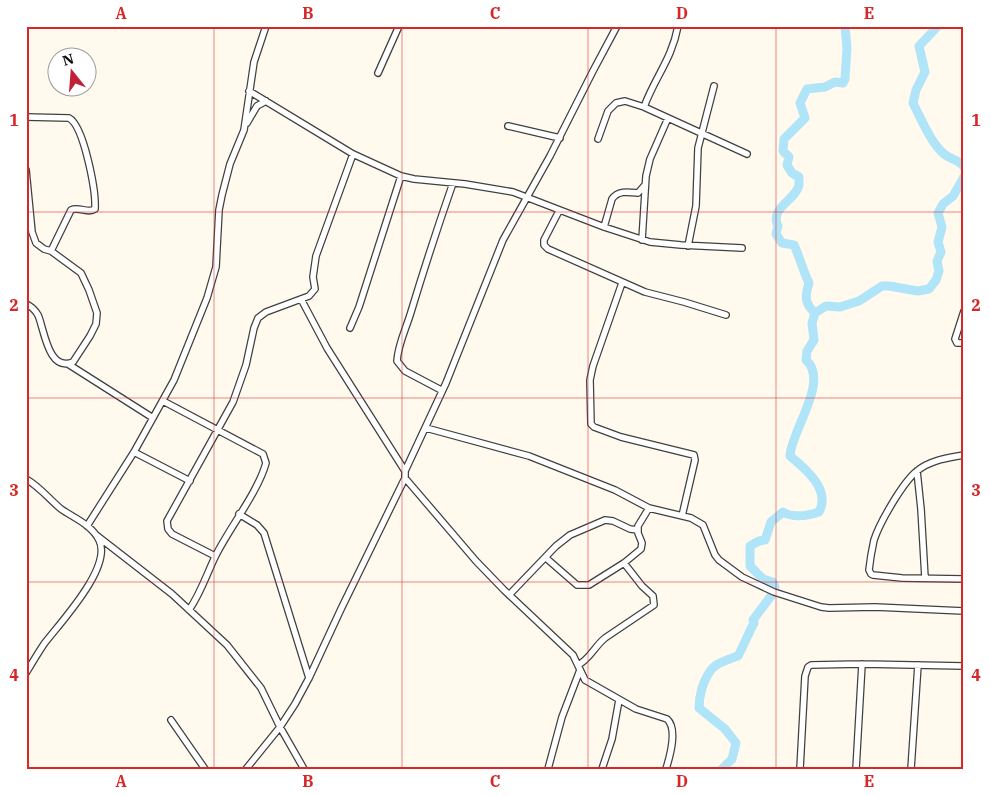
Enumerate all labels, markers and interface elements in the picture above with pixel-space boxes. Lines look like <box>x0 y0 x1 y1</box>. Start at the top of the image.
text: A <box>115 3 127 23</box>
text: B <box>302 3 314 23</box>
text: C <box>490 3 500 23</box>
text: D <box>676 3 688 23</box>
text: E <box>864 3 874 23</box>
north arrow <box>48 48 98 98</box>
text: N <box>60 49 76 70</box>
text: 1 <box>9 110 19 130</box>
text: 1 <box>971 110 981 130</box>
text: 2 <box>9 295 19 315</box>
text: 2 <box>971 295 981 315</box>
text: 3 <box>9 480 19 500</box>
text: 3 <box>971 480 981 500</box>
text: 4 <box>9 665 19 685</box>
text: 4 <box>971 665 981 685</box>
text: A <box>115 771 127 791</box>
text: B <box>302 771 314 791</box>
text: C <box>490 771 500 791</box>
text: D <box>676 771 688 791</box>
text: E <box>864 771 874 791</box>

